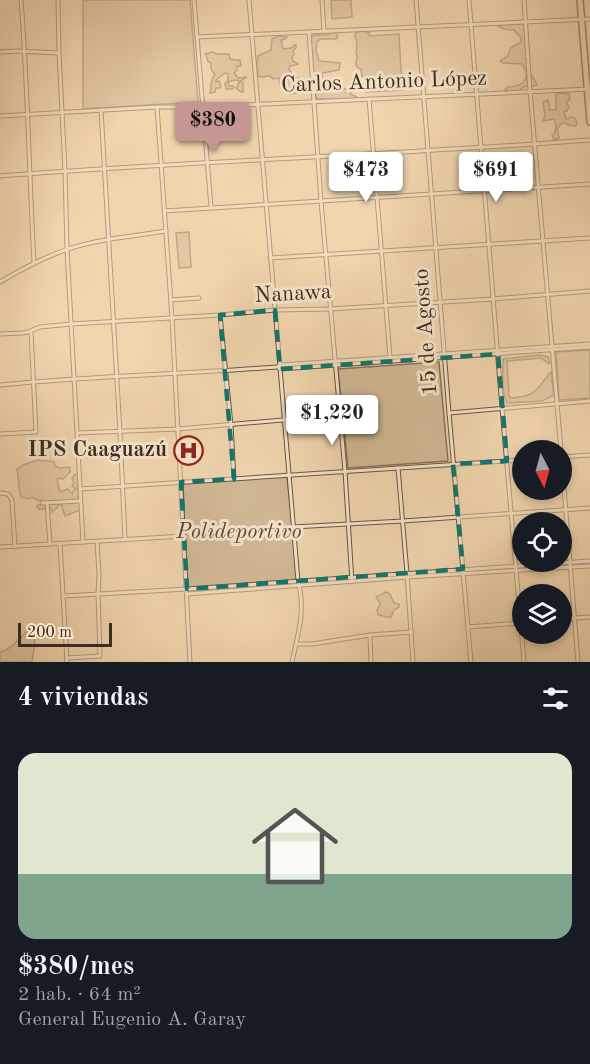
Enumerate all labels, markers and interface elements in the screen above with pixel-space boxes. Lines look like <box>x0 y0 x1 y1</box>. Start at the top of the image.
street label: Carlos Antonio López <box>281 67 487 97</box>
pin: $380 <box>177 102 249 153</box>
text: $380 <box>190 111 236 131</box>
pin: $473 <box>330 152 402 203</box>
pin: $691 <box>460 152 532 203</box>
text: $473 <box>343 161 389 181</box>
text: $691 <box>473 161 519 181</box>
street label: 15 de Agosto <box>411 268 441 396</box>
street label: Nanawa <box>254 281 332 307</box>
pin: $1,220 <box>283 395 381 446</box>
text: $1,220 <box>300 404 364 424</box>
hospital icon: IPS Caaguazú <box>172 434 204 466</box>
place label: IPS Caaguazú <box>28 439 167 461</box>
north arrow <box>512 440 572 500</box>
map controls <box>512 440 572 644</box>
button: locate <box>512 512 572 572</box>
park label: Polideportivo <box>175 521 302 543</box>
button: layers <box>512 584 572 644</box>
scale bar <box>18 620 112 648</box>
text: 200 m <box>27 625 72 641</box>
icon: filters <box>539 682 572 715</box>
text: 4 viviendas <box>18 685 148 711</box>
icon: home <box>241 792 349 900</box>
text: $380/mes <box>18 954 134 980</box>
text: 2 hab. · 64 m² <box>18 985 141 1005</box>
text: General Eugenio A. Garay <box>18 1010 246 1030</box>

